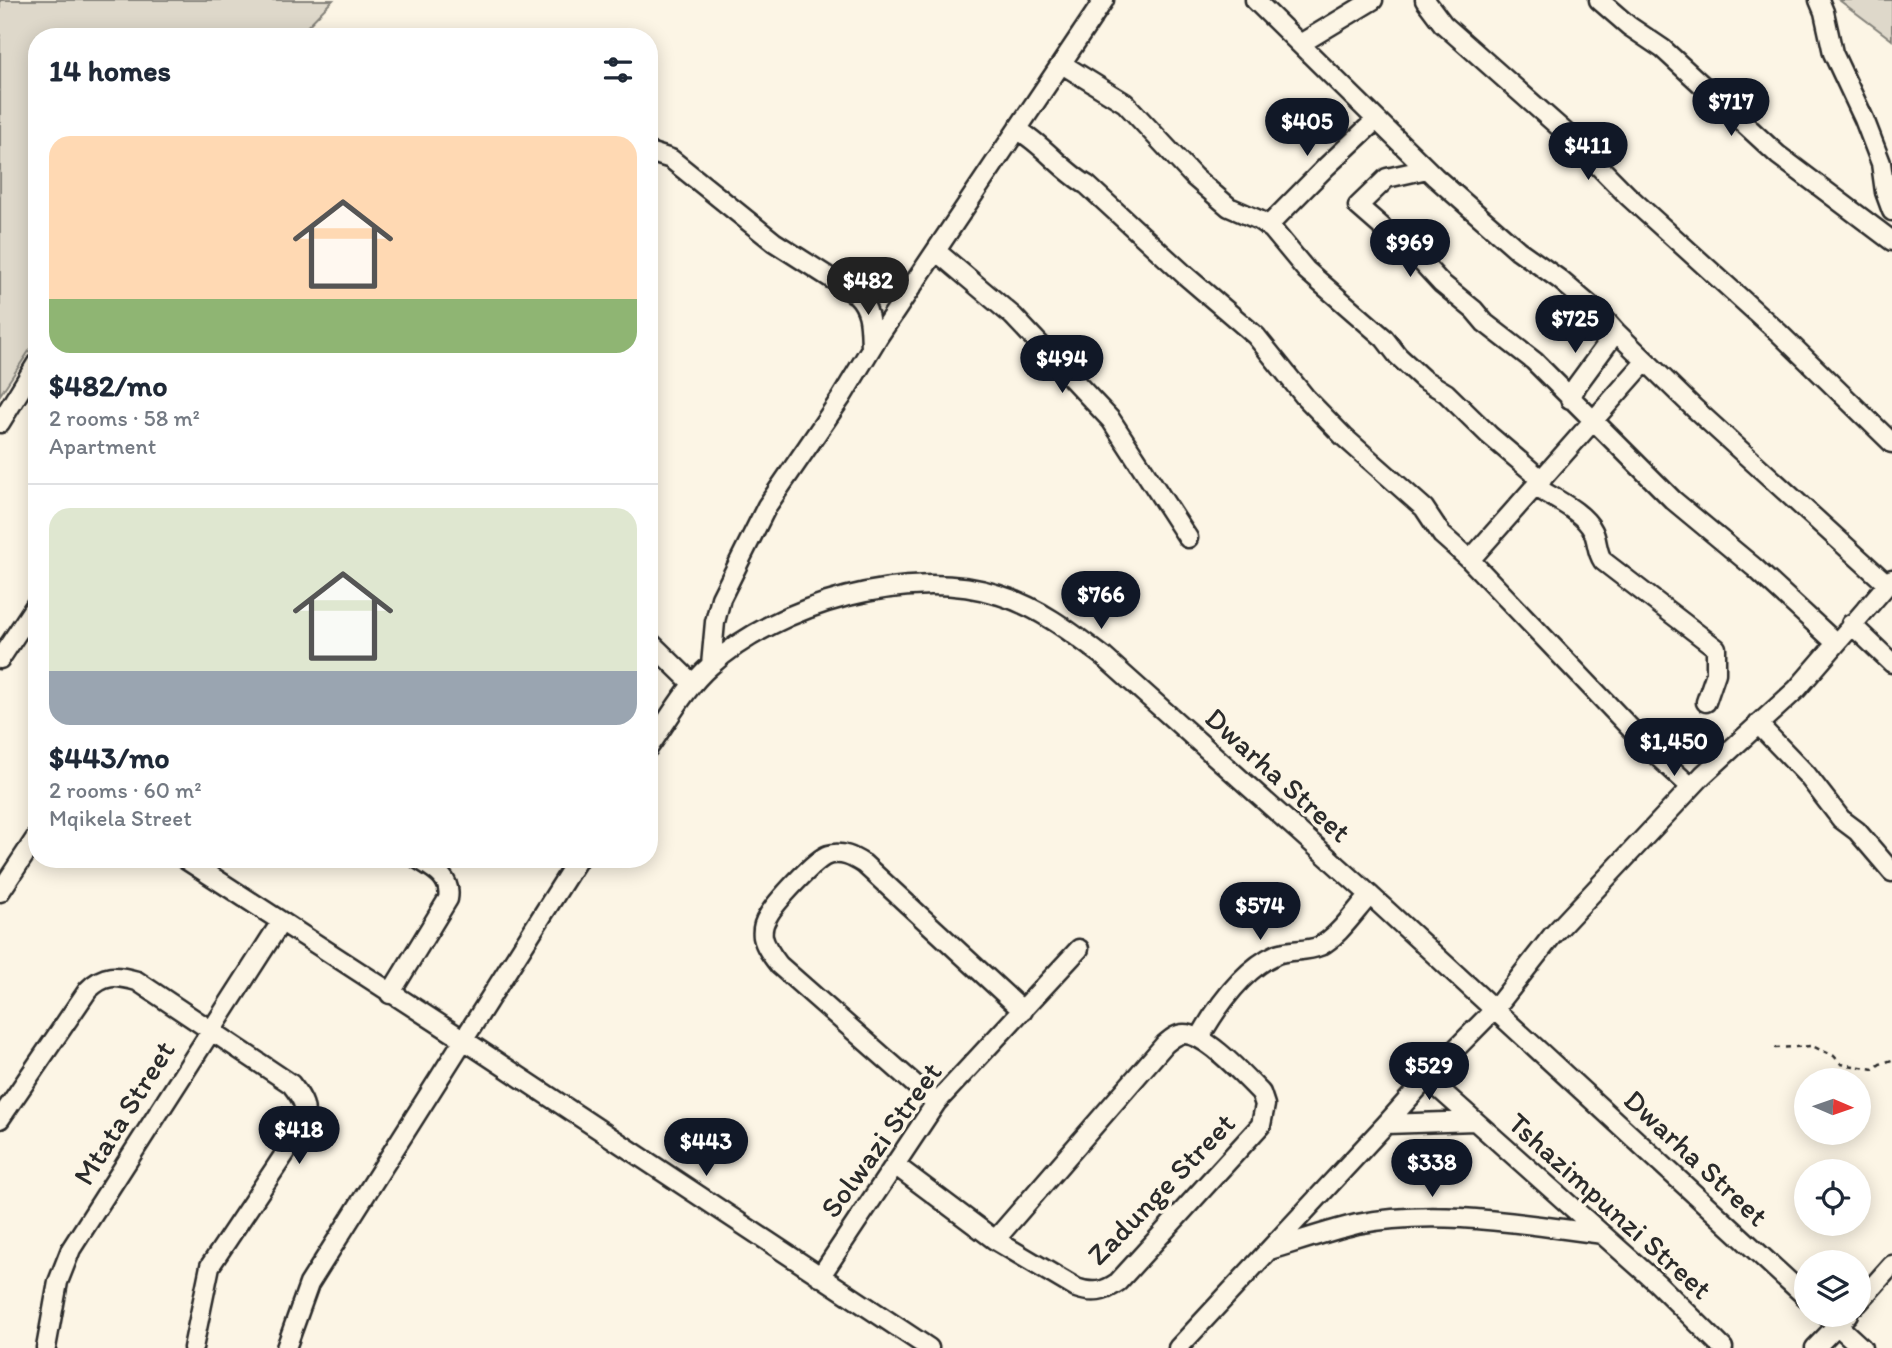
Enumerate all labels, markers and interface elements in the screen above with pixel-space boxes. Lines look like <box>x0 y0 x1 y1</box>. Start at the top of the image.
icon: filters <box>599 51 637 89</box>
text: 14 homes <box>49 52 171 89</box>
pin: $717 <box>1690 78 1772 138</box>
text: $717 <box>1708 87 1754 115</box>
pin: $405 <box>1266 99 1348 158</box>
text: $405 <box>1281 107 1333 135</box>
pin: $411 <box>1547 122 1629 182</box>
text: $411 <box>1565 131 1611 159</box>
icon: home <box>280 181 406 307</box>
pin: $969 <box>1369 219 1451 279</box>
text: $969 <box>1386 228 1434 256</box>
pin: $482 <box>827 258 909 317</box>
text: $482 <box>843 266 893 294</box>
pin: $725 <box>1534 296 1616 355</box>
text: $725 <box>1551 304 1599 332</box>
pin: $494 <box>1021 336 1103 395</box>
text: $494 <box>1036 344 1088 372</box>
text: $482/mo <box>49 367 168 404</box>
text: 2 rooms · 58 m² <box>49 404 200 432</box>
text: Apartment <box>49 432 156 460</box>
icon: home <box>280 553 406 679</box>
pin: $766 <box>1060 572 1142 631</box>
text: $766 <box>1077 580 1125 608</box>
street label: Dwarha Street <box>1198 699 1359 850</box>
pin: $1,450 <box>1617 718 1731 778</box>
text: $1,450 <box>1640 727 1708 755</box>
text: $443/mo <box>49 739 170 776</box>
text: 2 rooms · 60 m² <box>49 776 202 804</box>
text: Mqikela Street <box>49 804 192 832</box>
pin: $574 <box>1219 883 1301 942</box>
text: $574 <box>1236 891 1284 919</box>
street label: Mtata Street <box>65 1034 183 1192</box>
pin: $529 <box>1388 1042 1470 1102</box>
text: $529 <box>1405 1051 1453 1079</box>
street label: Solwazi Street <box>812 1055 949 1225</box>
north arrow <box>1794 1068 1871 1144</box>
map controls <box>1794 1068 1871 1327</box>
street label: Dwarha Street <box>1616 1081 1776 1234</box>
street label: Tshazimpunzi Street <box>1501 1104 1720 1307</box>
street label: Zadunge Street <box>1079 1105 1243 1273</box>
pin: $418 <box>258 1106 340 1166</box>
text: $418 <box>275 1115 323 1143</box>
pin: $443 <box>665 1118 747 1178</box>
text: $443 <box>680 1127 732 1155</box>
pin: $338 <box>1391 1140 1473 1199</box>
text: $338 <box>1407 1148 1457 1176</box>
button: locate <box>1794 1159 1871 1236</box>
button: layers <box>1794 1250 1871 1327</box>

